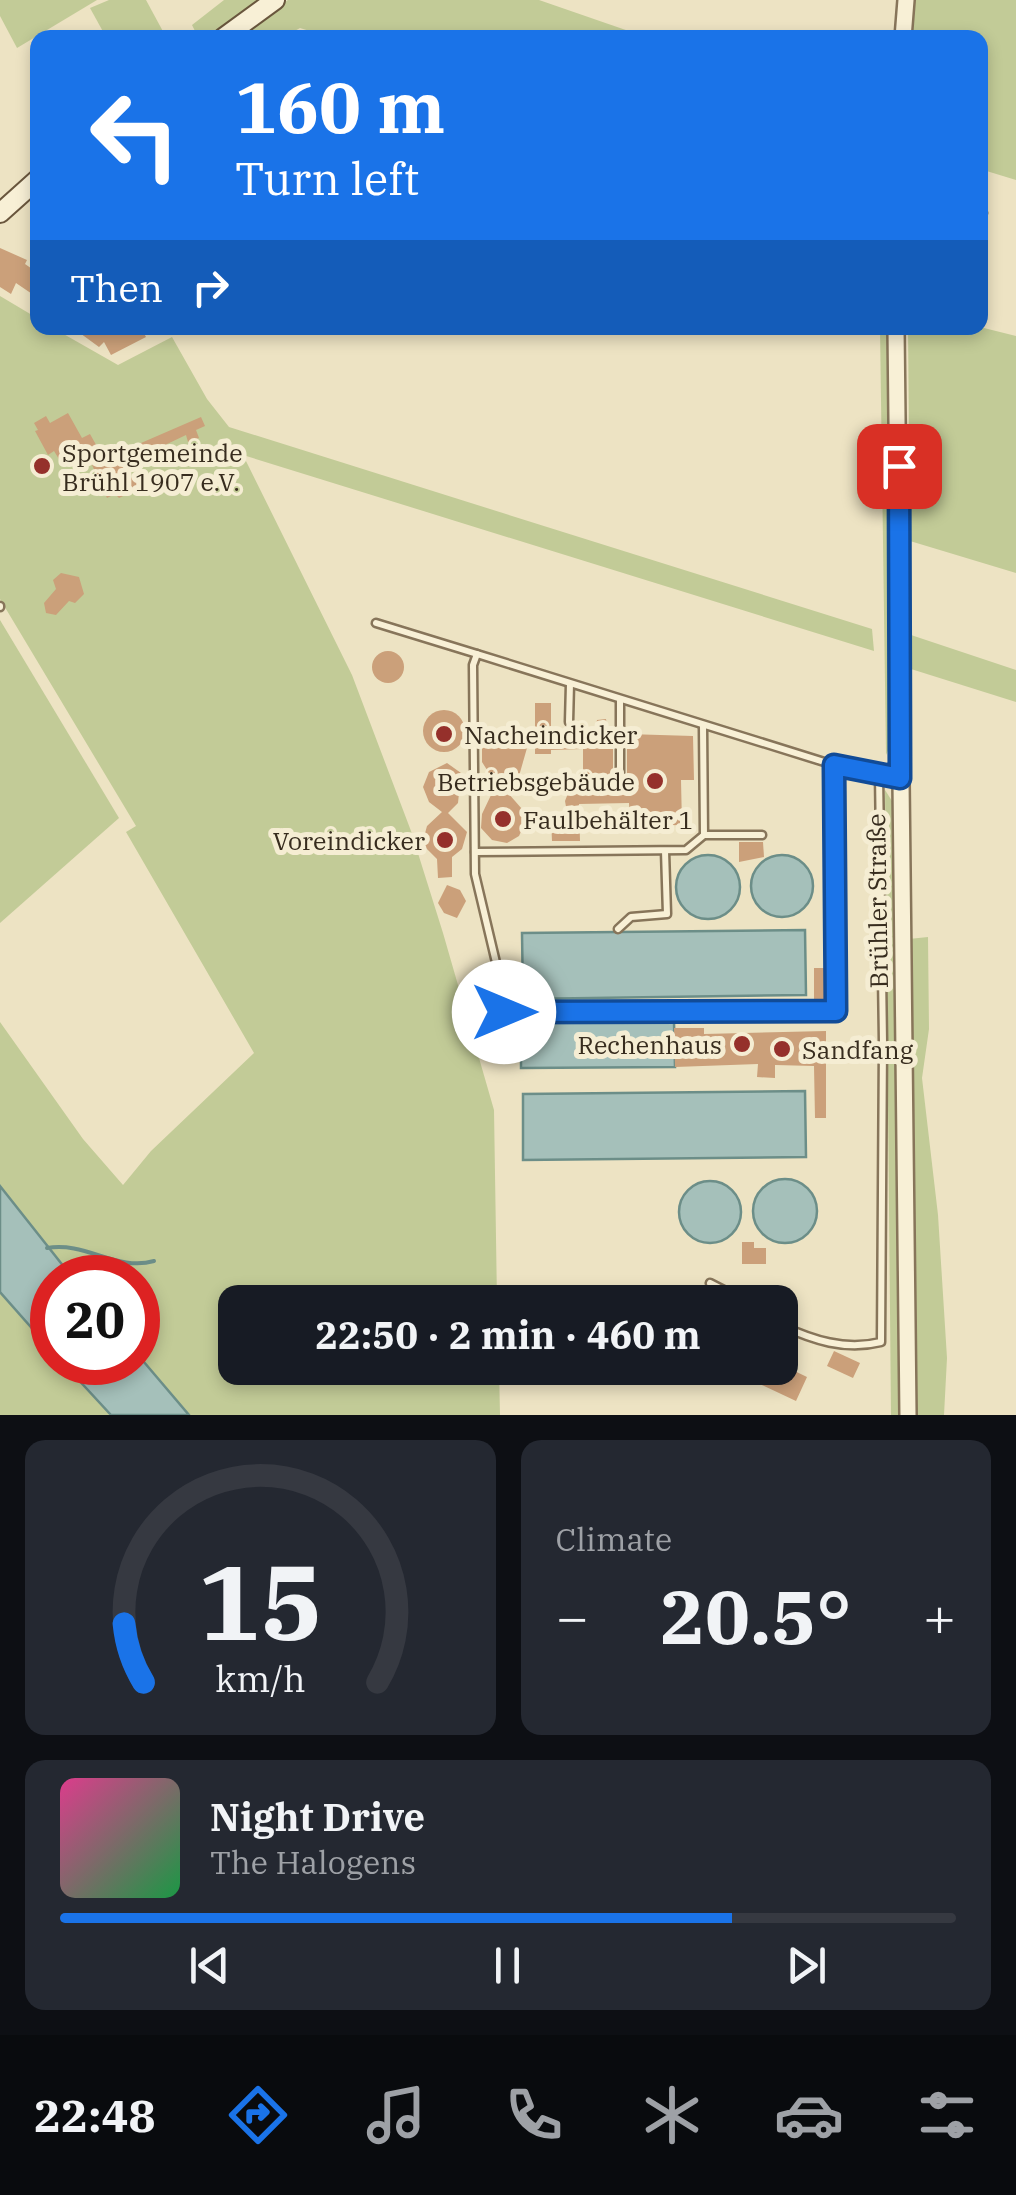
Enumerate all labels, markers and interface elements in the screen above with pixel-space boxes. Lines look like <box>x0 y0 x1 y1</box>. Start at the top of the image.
text: 160 m <box>235 61 445 152</box>
icon: left <box>70 70 200 200</box>
text: Turn left <box>235 149 419 207</box>
icon: right <box>183 260 238 315</box>
text: Then <box>70 263 163 312</box>
pin <box>857 424 942 509</box>
place label: Sportgemeinde Brühl 1907 e.V. <box>62 436 243 498</box>
icon: arrive <box>872 439 927 494</box>
marker: Sportgemeinde Brühl 1907 e.V. <box>31 455 53 477</box>
place label: Nacheindicker <box>464 718 637 751</box>
marker: Nacheindicker <box>433 723 455 745</box>
place label: Betriebsgebäude <box>437 765 635 798</box>
marker: Betriebsgebäude <box>644 770 666 792</box>
place label: Faulbehälter 1 <box>523 803 694 836</box>
marker: Faulbehälter 1 <box>492 808 514 830</box>
street label: Brühler Straße <box>859 813 895 989</box>
place label: Voreindicker <box>273 824 425 857</box>
marker: Voreindicker <box>434 829 456 851</box>
position arrow <box>452 960 556 1064</box>
place label: Rechenhaus <box>577 1028 722 1061</box>
marker: Rechenhaus <box>731 1033 753 1055</box>
place label: Sandfang <box>802 1033 914 1066</box>
marker: Sandfang <box>771 1038 793 1060</box>
speed limit sign: 20 <box>30 1255 160 1385</box>
text: 22:50 · 2 min · 460 m <box>315 1310 701 1359</box>
text: Climate <box>556 1518 672 1560</box>
text: 15 <box>198 1533 323 1669</box>
text: 20.5° <box>660 1567 851 1665</box>
text: − <box>556 1581 589 1652</box>
text: + <box>923 1581 956 1652</box>
text: km/h <box>215 1655 305 1702</box>
text: Night Drive <box>210 1792 425 1841</box>
text: The Halogens <box>210 1841 416 1883</box>
icon: previous <box>182 1938 237 1993</box>
icon: pause <box>480 1938 535 1993</box>
icon: next <box>779 1938 834 1993</box>
icon: directions <box>223 2080 293 2150</box>
icon: music <box>361 2080 431 2150</box>
icon: phone <box>499 2080 569 2150</box>
icon: climate <box>637 2080 707 2150</box>
icon: car <box>774 2080 844 2150</box>
icon: filters <box>912 2080 982 2150</box>
text: 22:48 <box>34 2086 156 2144</box>

